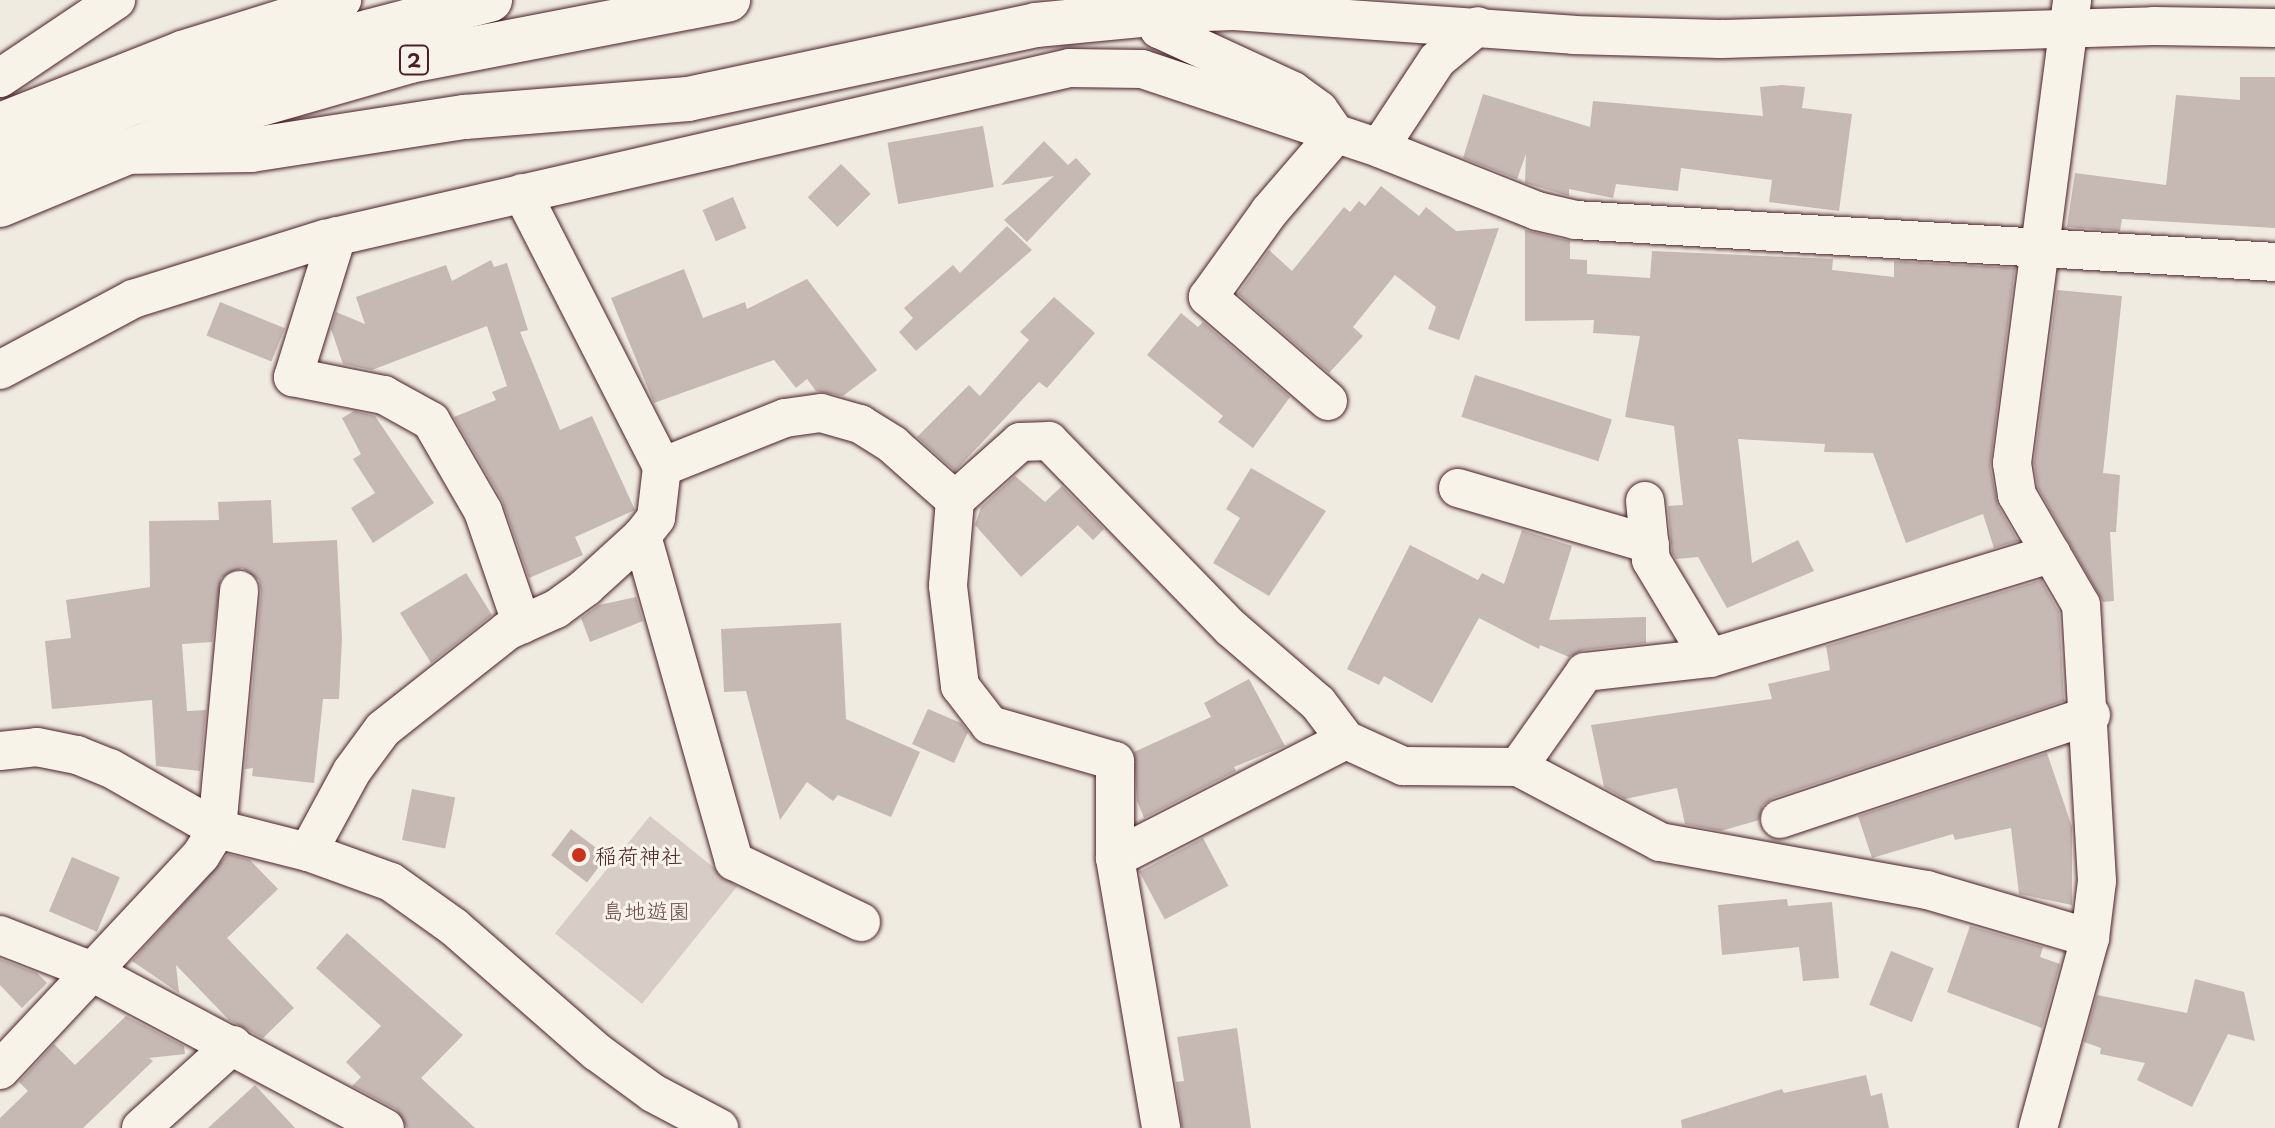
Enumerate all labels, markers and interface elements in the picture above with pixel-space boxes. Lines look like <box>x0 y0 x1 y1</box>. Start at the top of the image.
road number: 2 <box>398 44 430 76</box>
place label: 稲荷神社 <box>595 842 683 868</box>
marker: 稲荷神社 <box>570 846 588 864</box>
park label: 島地遊園 <box>602 897 690 923</box>

